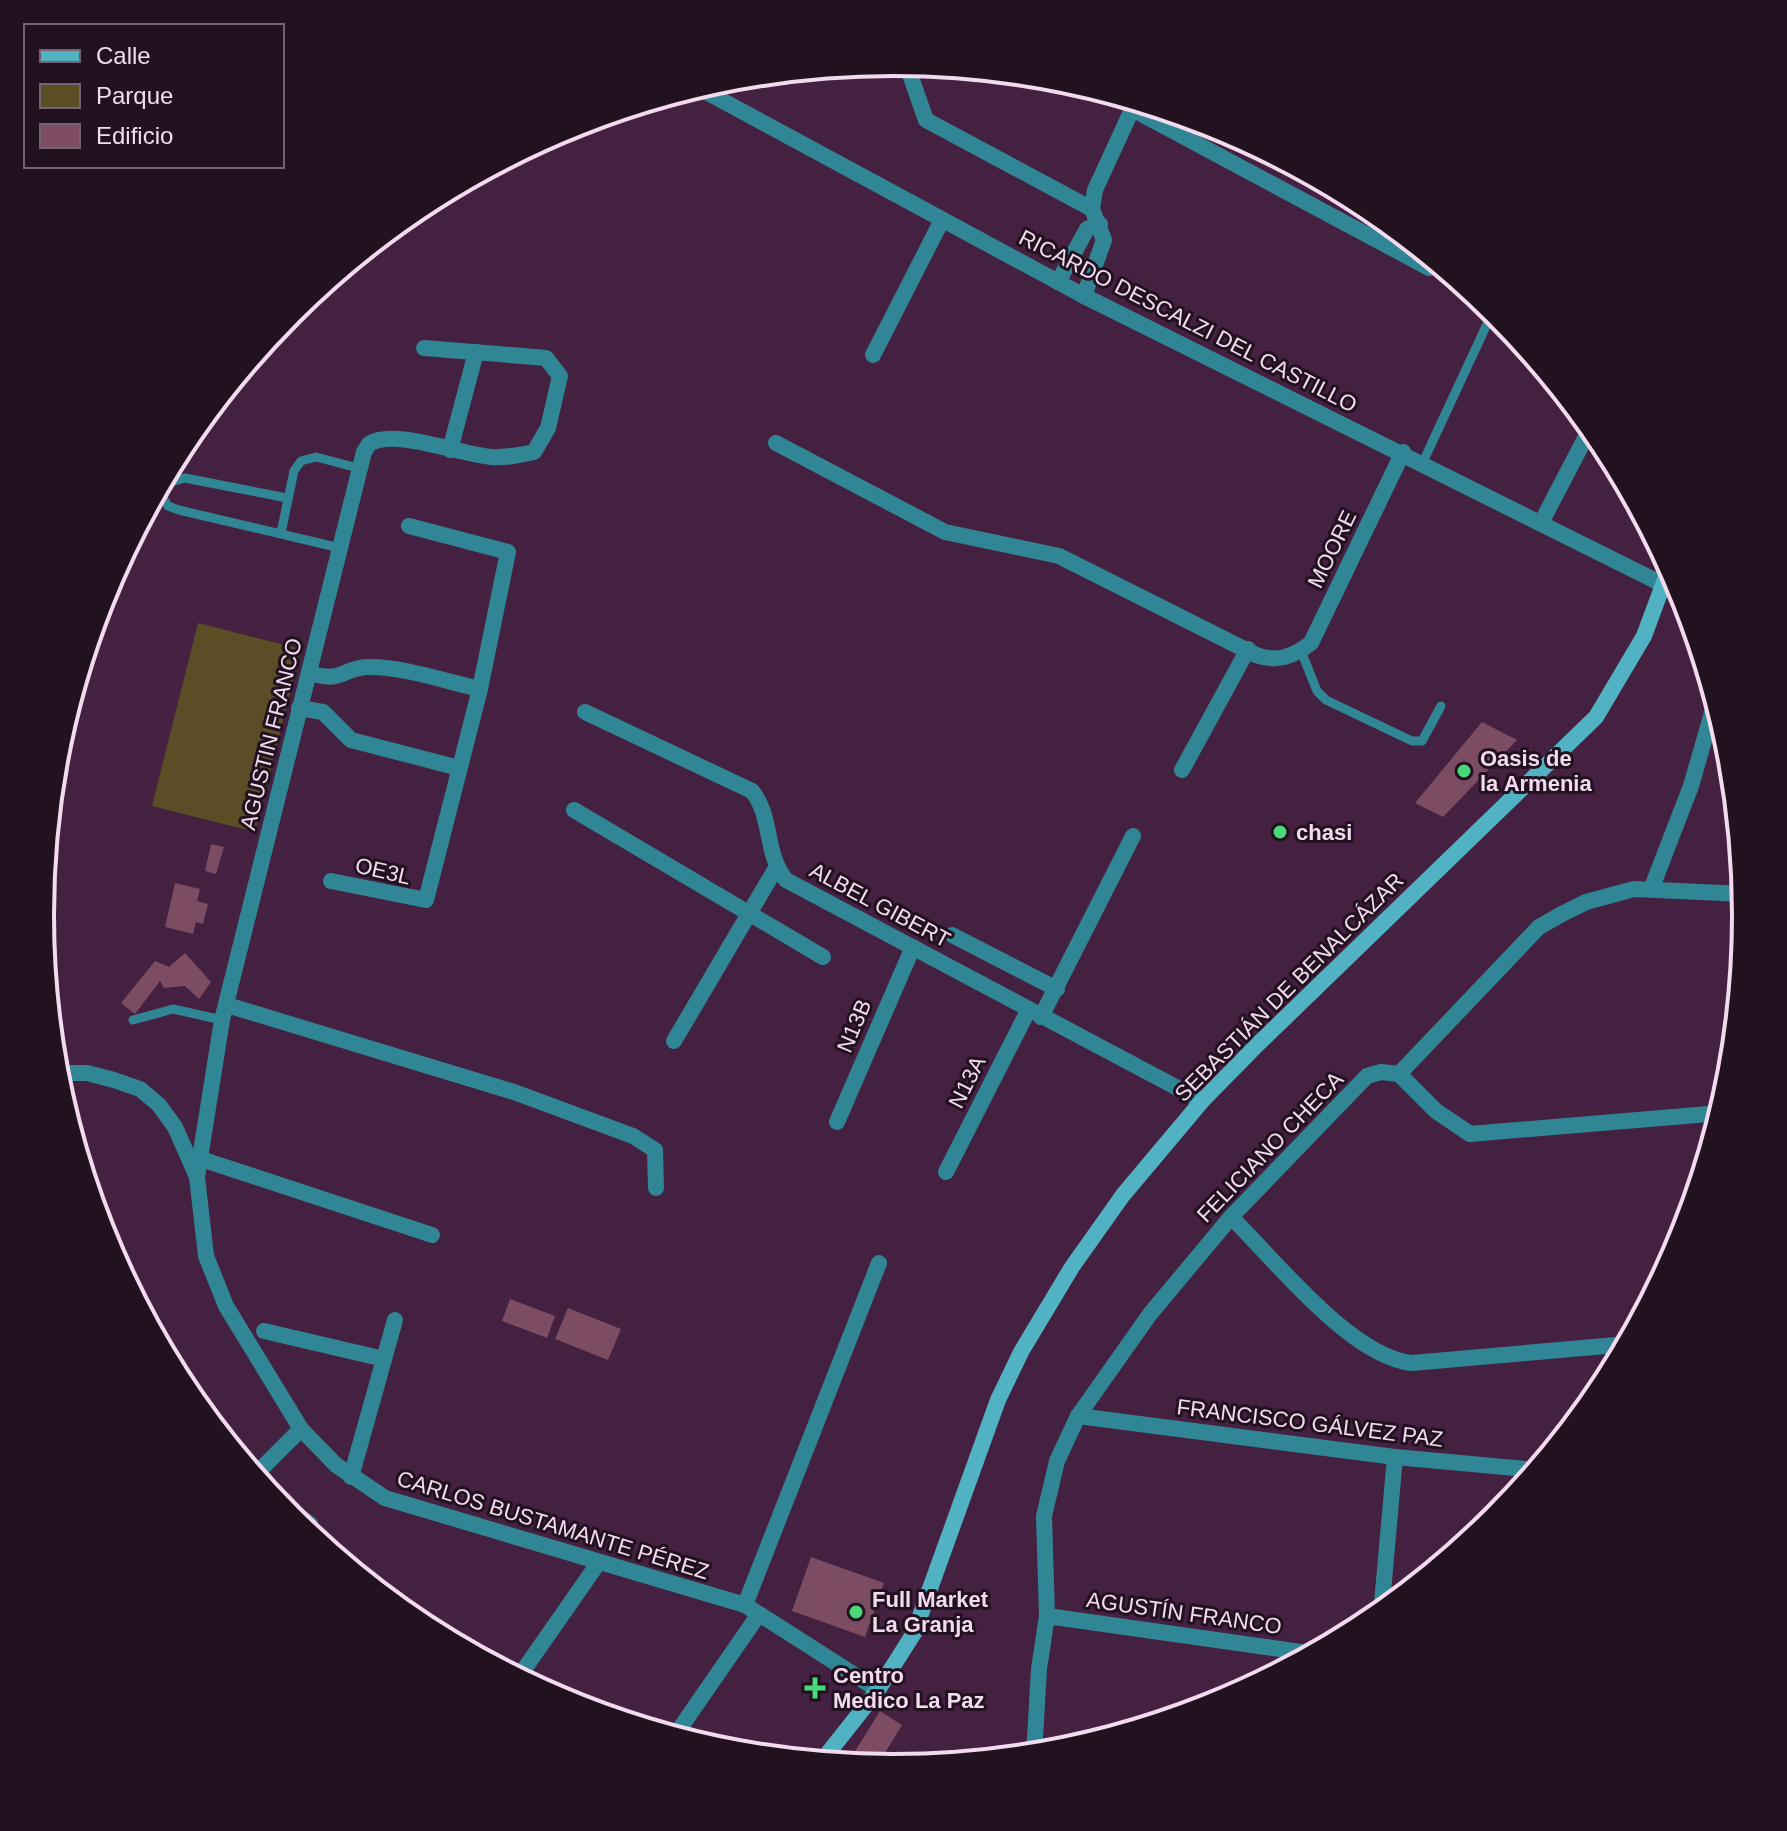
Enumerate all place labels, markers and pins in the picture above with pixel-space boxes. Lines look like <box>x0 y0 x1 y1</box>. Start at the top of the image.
place label: Oasis de la Armenia <box>1480 746 1592 796</box>
marker: Oasis de la Armenia <box>1455 762 1473 780</box>
place label: chasi <box>1296 820 1352 845</box>
marker: chasi <box>1271 823 1289 841</box>
place label: Full Market La Granja <box>872 1587 989 1637</box>
marker: Full Market La Granja <box>847 1603 865 1621</box>
place label: Centro Medico La Paz <box>833 1663 985 1713</box>
marker: Centro Medico La Paz <box>804 1677 826 1699</box>

